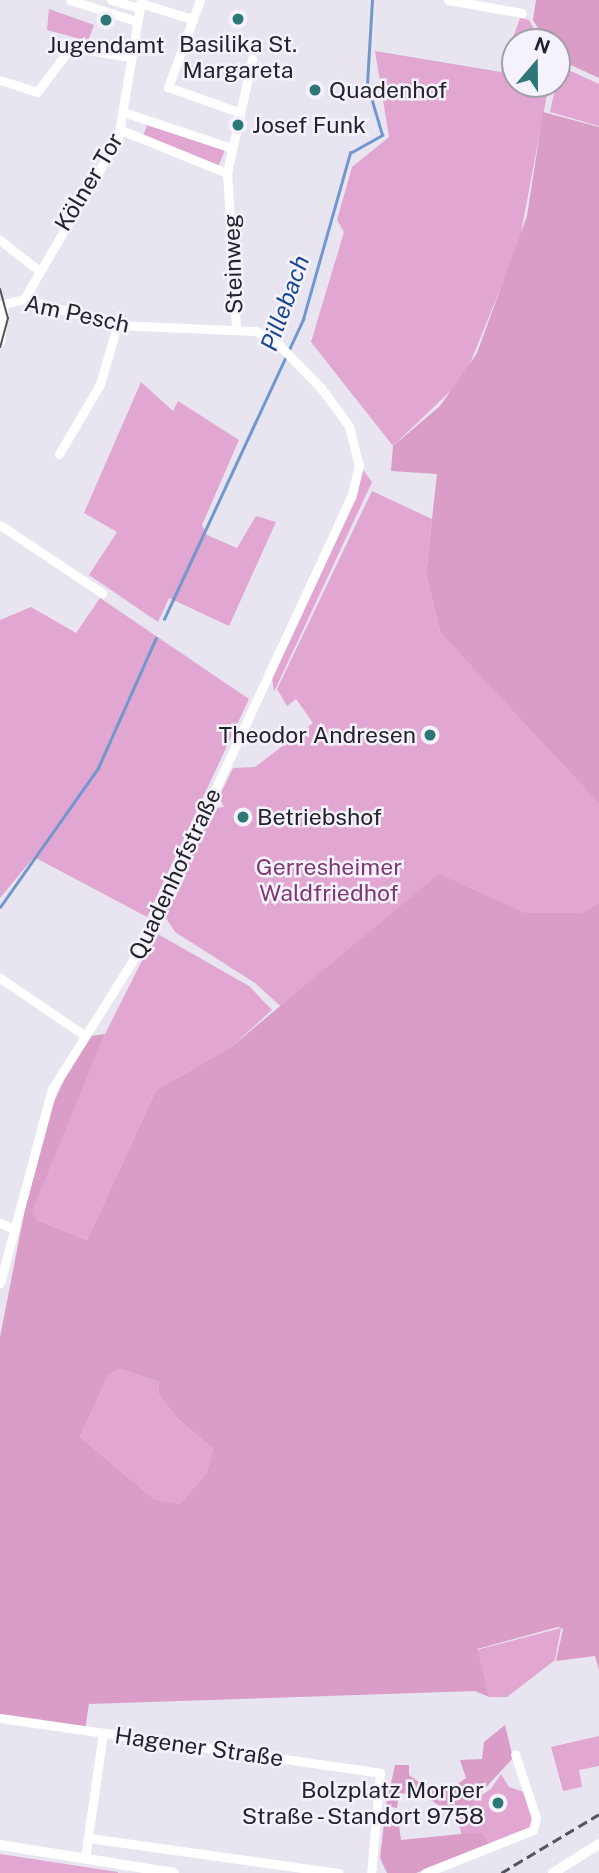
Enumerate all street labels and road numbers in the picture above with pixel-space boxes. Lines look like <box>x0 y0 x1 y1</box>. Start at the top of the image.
street label: Kölner Tor <box>49 128 129 236</box>
street label: Steinweg <box>217 213 249 315</box>
street label: Am Pesch <box>22 289 132 339</box>
street label: Quadenhofstraße <box>123 784 227 964</box>
street label: Hagener Straße <box>113 1722 285 1772</box>

